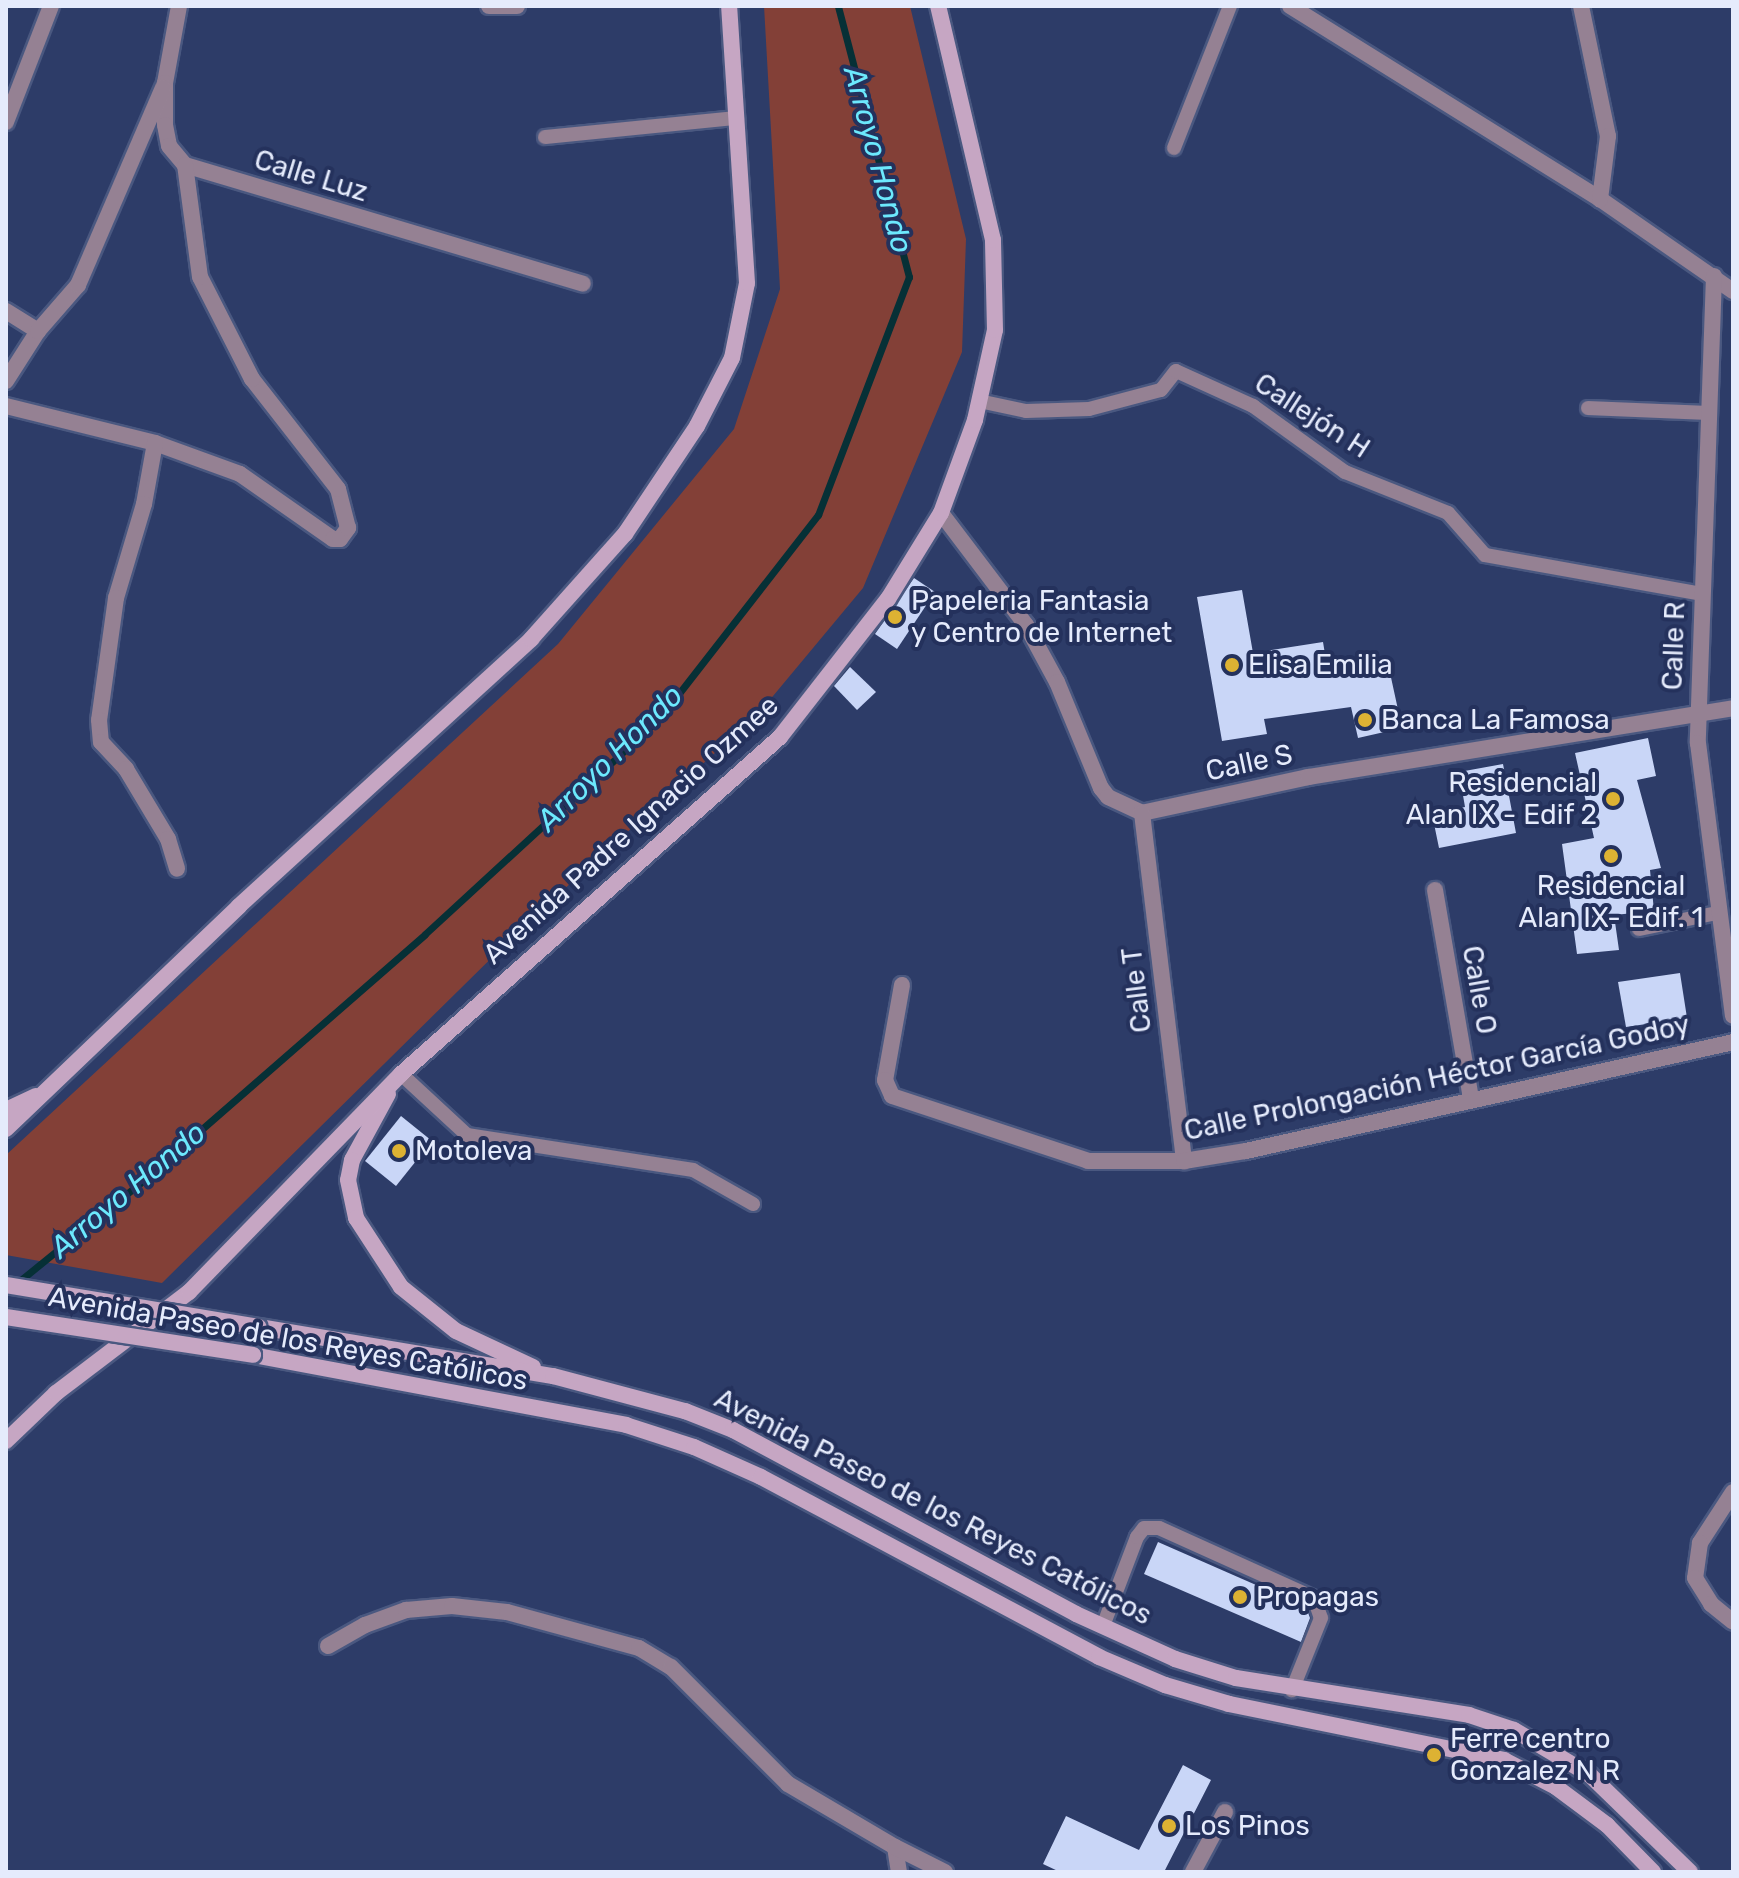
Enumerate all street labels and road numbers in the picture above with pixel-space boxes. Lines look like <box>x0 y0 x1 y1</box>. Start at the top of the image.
street label: Calle Luz <box>250 143 372 209</box>
street label: Callejón H <box>1248 366 1376 466</box>
street label: Calle R <box>1656 601 1692 691</box>
street label: Avenida Padre Ignacio Ozmee <box>477 689 785 971</box>
street label: Calle S <box>1203 737 1295 789</box>
street label: Calle O <box>1455 943 1503 1037</box>
street label: Calle T <box>1115 945 1159 1035</box>
street label: Calle Prolongación Héctor García Godoy <box>1181 1008 1693 1148</box>
street label: Avenida Paseo de los Reyes Católicos <box>46 1280 530 1398</box>
street label: Avenida Paseo de los Reyes Católicos <box>709 1382 1157 1632</box>

